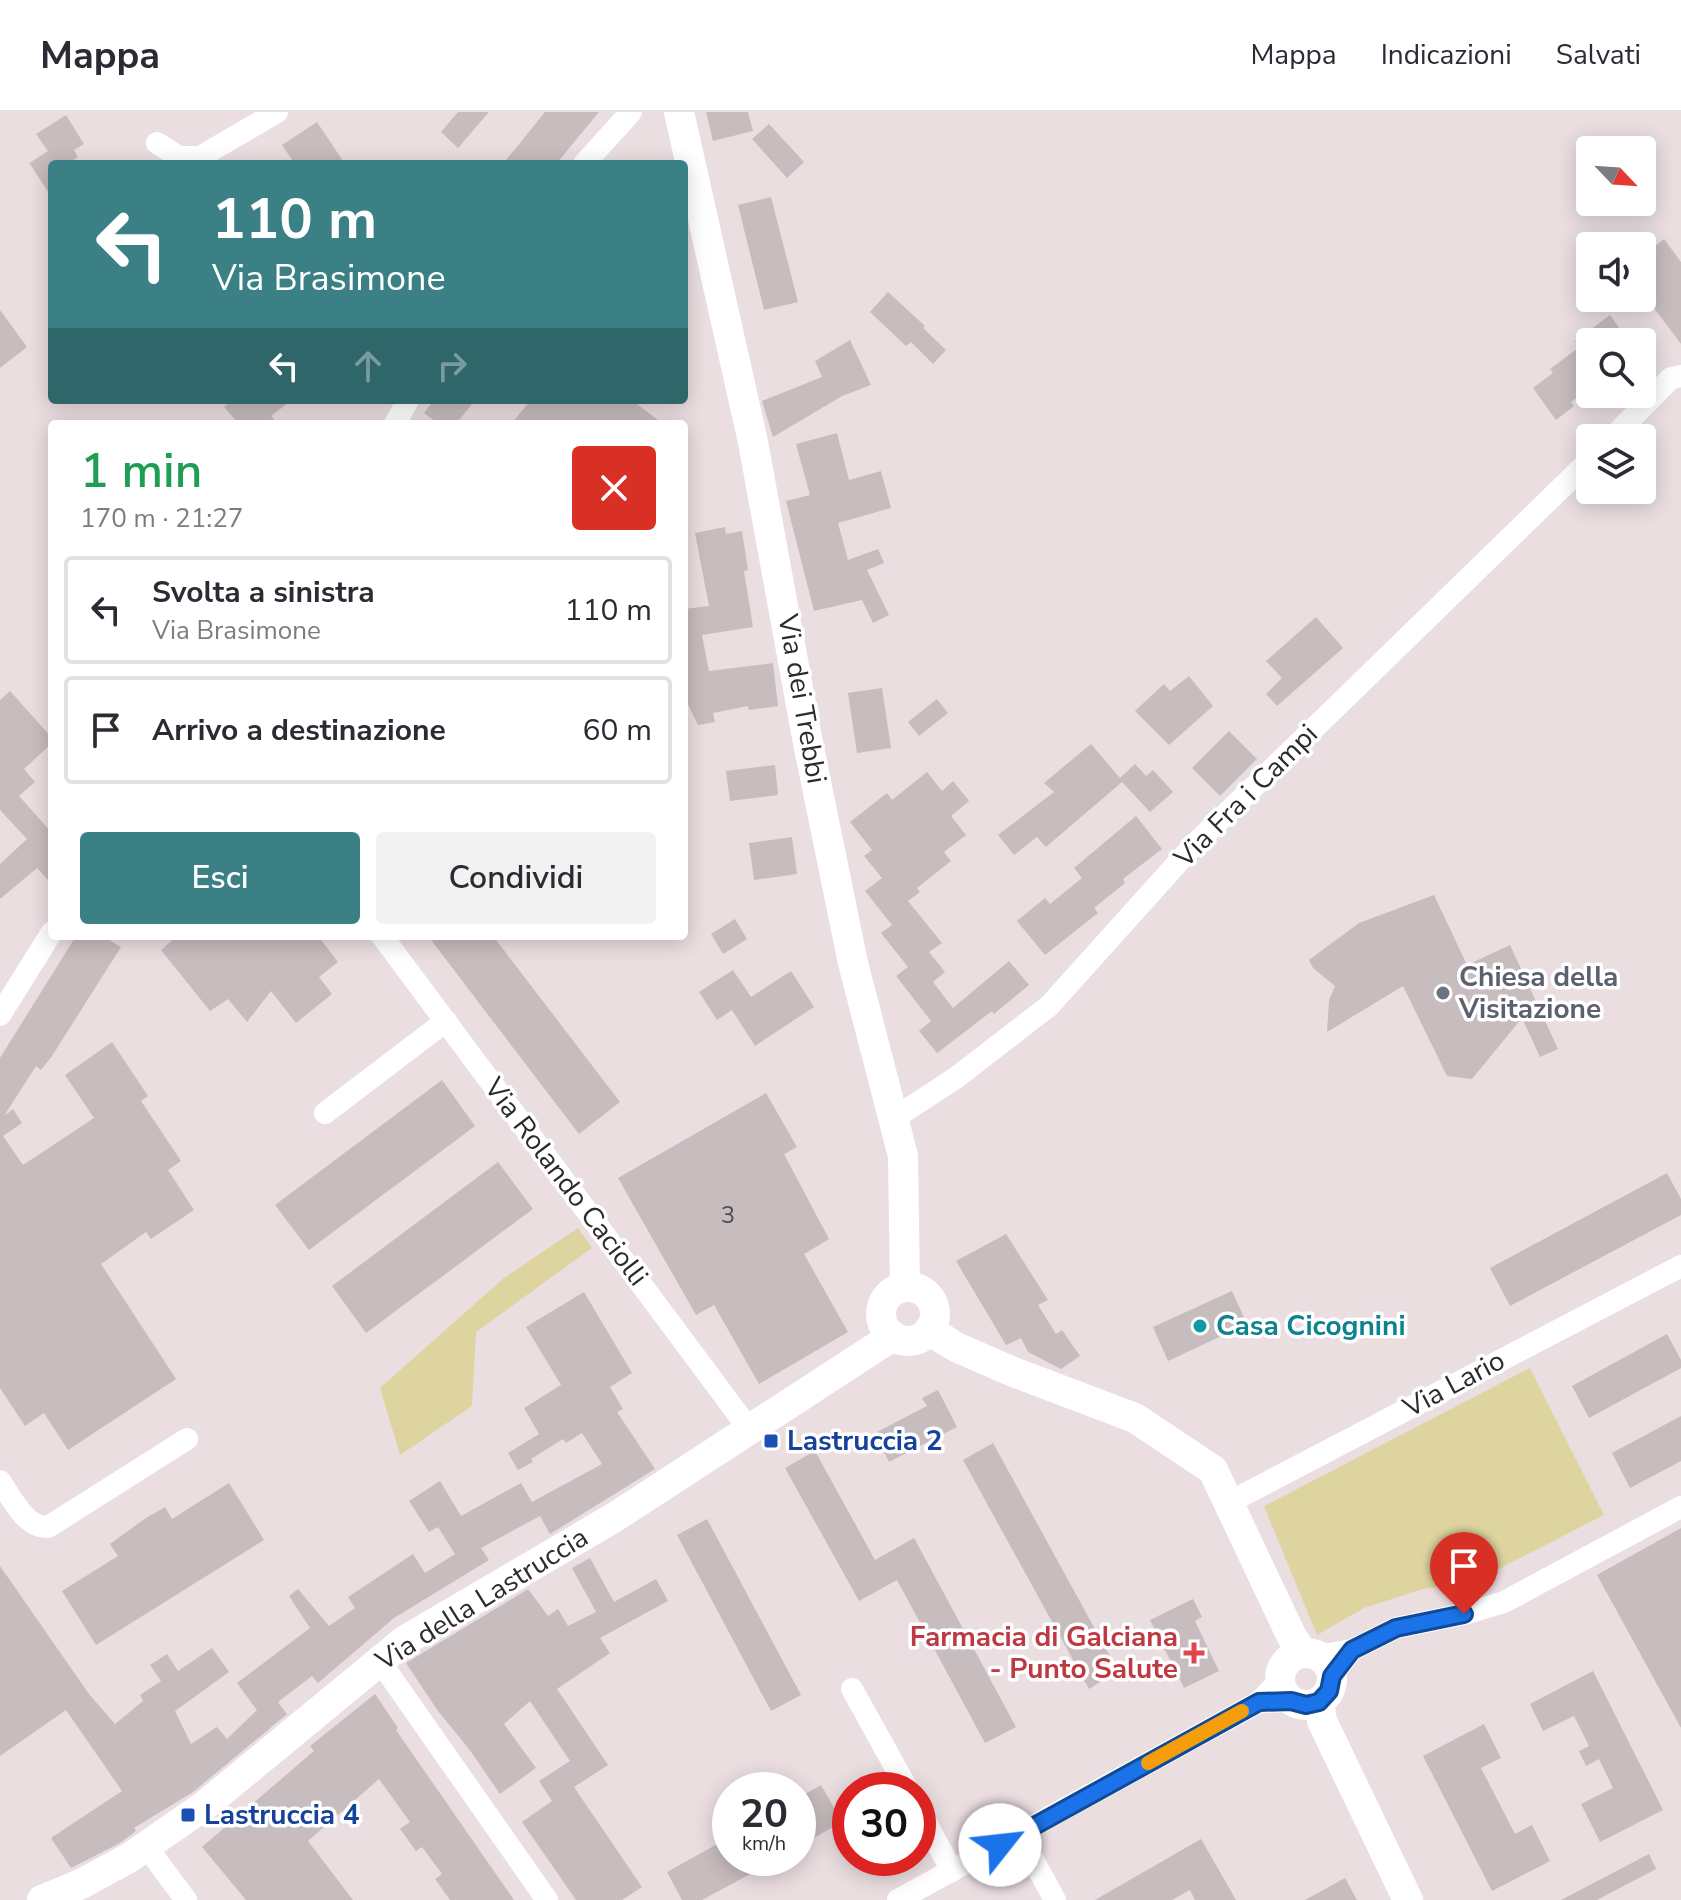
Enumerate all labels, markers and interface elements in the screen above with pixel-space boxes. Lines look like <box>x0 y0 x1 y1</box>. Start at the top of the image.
text: Mappa <box>40 30 160 81</box>
text: Mappa <box>1250 36 1337 74</box>
text: Indicazioni <box>1381 36 1512 74</box>
text: Salvati <box>1556 36 1641 74</box>
north arrow <box>1576 136 1656 216</box>
map controls <box>1576 136 1656 504</box>
text: 110 m <box>212 181 377 258</box>
icon: left <box>80 192 184 296</box>
button: sound <box>1576 232 1656 312</box>
text: Via Brasimone <box>212 254 446 303</box>
button: search <box>1576 328 1656 408</box>
icon: left <box>262 344 306 388</box>
icon: ahead <box>346 344 390 388</box>
icon: right <box>430 344 474 388</box>
button: layers <box>1576 424 1656 504</box>
text: 1 min <box>80 438 202 504</box>
button: close <box>572 446 656 530</box>
text: 170 m · 21:27 <box>80 501 243 536</box>
text: Svolta a sinistra <box>152 572 375 613</box>
icon: left <box>84 588 128 632</box>
text: 110 m <box>565 590 652 631</box>
street label: Via dei Trebbi <box>768 610 836 787</box>
text: Via Brasimone <box>152 613 321 648</box>
icon: arrive <box>84 708 128 752</box>
text: Arrivo a destinazione <box>152 710 446 751</box>
text: 60 m <box>583 710 652 751</box>
street label: Via Fra i Campi <box>1165 716 1326 877</box>
button: Esci <box>80 832 360 924</box>
button: Condividi <box>376 832 656 924</box>
place label: Chiesa della Visitazione <box>1458 958 1618 1028</box>
marker: Chiesa della Visitazione <box>1434 984 1452 1002</box>
street label: Via Rolando Caciolli <box>475 1069 657 1294</box>
house number: 3 <box>721 1199 735 1231</box>
place label: Casa Cicognini <box>1216 1307 1406 1345</box>
marker: Casa Cicognini <box>1191 1317 1209 1335</box>
street label: Via Lario <box>1396 1341 1511 1427</box>
place label: Lastruccia 2 <box>787 1422 943 1460</box>
marker: Lastruccia 2 <box>762 1432 780 1450</box>
street label: Via della Lastruccia <box>368 1518 595 1680</box>
pin <box>1430 1532 1498 1614</box>
icon: arrive <box>1442 1544 1486 1588</box>
place label: Farmacia di Galciana - Punto Salute <box>910 1618 1178 1688</box>
marker: Farmacia di Galciana - Punto Salute <box>1185 1644 1203 1662</box>
speed limit sign: 30 <box>832 1772 936 1876</box>
text: 20 <box>740 1787 788 1841</box>
place label: Lastruccia 4 <box>204 1796 360 1834</box>
position arrow <box>958 1803 1042 1887</box>
marker: Lastruccia 4 <box>179 1806 197 1824</box>
text: km/h <box>742 1830 786 1857</box>

